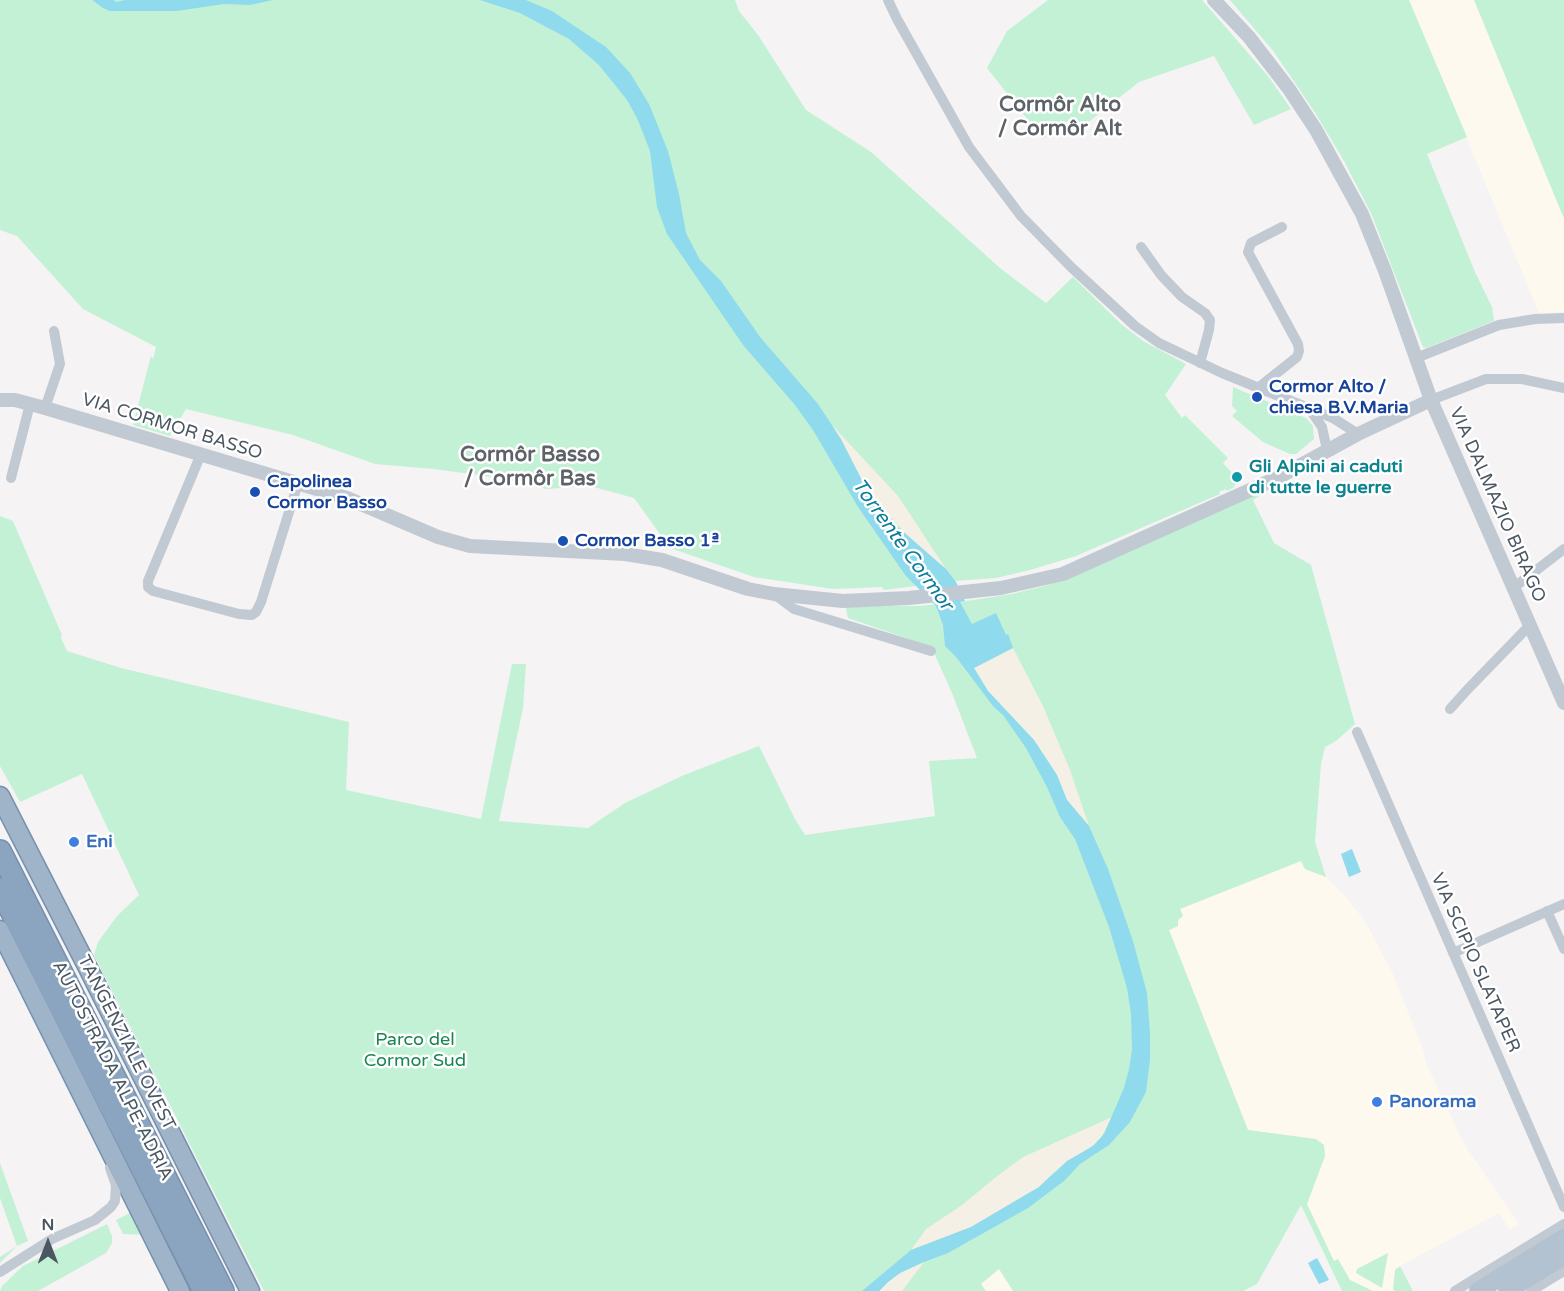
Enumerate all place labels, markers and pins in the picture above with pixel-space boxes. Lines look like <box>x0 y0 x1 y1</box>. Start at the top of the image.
place label: Cormor Alto / chiesa B.V.Maria <box>1269 376 1409 418</box>
marker: Cormor Alto / chiesa B.V.Maria <box>1250 390 1264 404</box>
place label: Gli Alpini ai caduti di tutte le guerre <box>1249 456 1403 498</box>
marker: Gli Alpini ai caduti di tutte le guerre <box>1230 470 1244 484</box>
place label: Capolinea Cormor Basso <box>267 471 387 514</box>
marker: Capolinea Cormor Basso <box>248 485 262 499</box>
place label: Cormor Basso 1ª <box>575 530 720 552</box>
marker: Cormor Basso 1ª <box>556 534 570 548</box>
place label: Eni <box>86 831 113 853</box>
marker: Eni <box>67 835 81 849</box>
place label: Panorama <box>1389 1091 1476 1113</box>
marker: Panorama <box>1370 1095 1384 1109</box>

